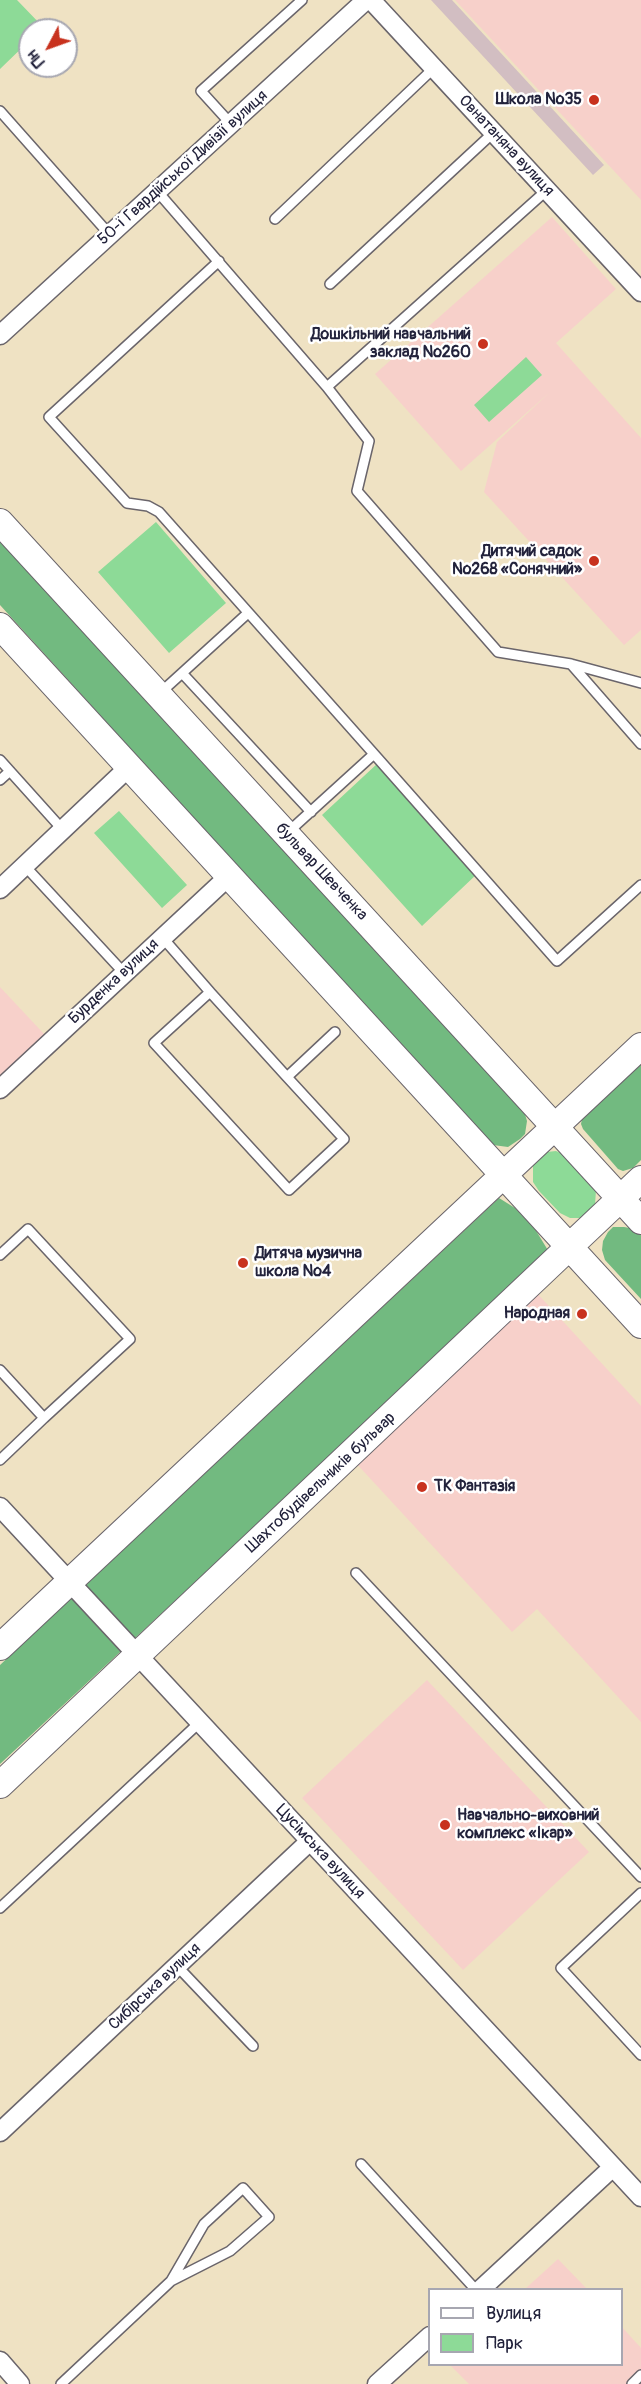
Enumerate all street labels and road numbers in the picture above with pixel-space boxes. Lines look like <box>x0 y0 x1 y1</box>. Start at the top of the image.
street label: 50-ї Гвардійської Дивізії вулиця <box>94 87 272 249</box>
street label: Овнатаняна вулиця <box>454 92 558 200</box>
street label: бульвар Шевченка <box>271 819 371 925</box>
street label: Бурденка вулиця <box>65 935 163 1029</box>
street label: Шахтобудівельників бульвар <box>242 1409 400 1557</box>
street label: Цусімська вулиця <box>271 1801 369 1903</box>
street label: Сибірська вулиця <box>105 1939 205 2035</box>

